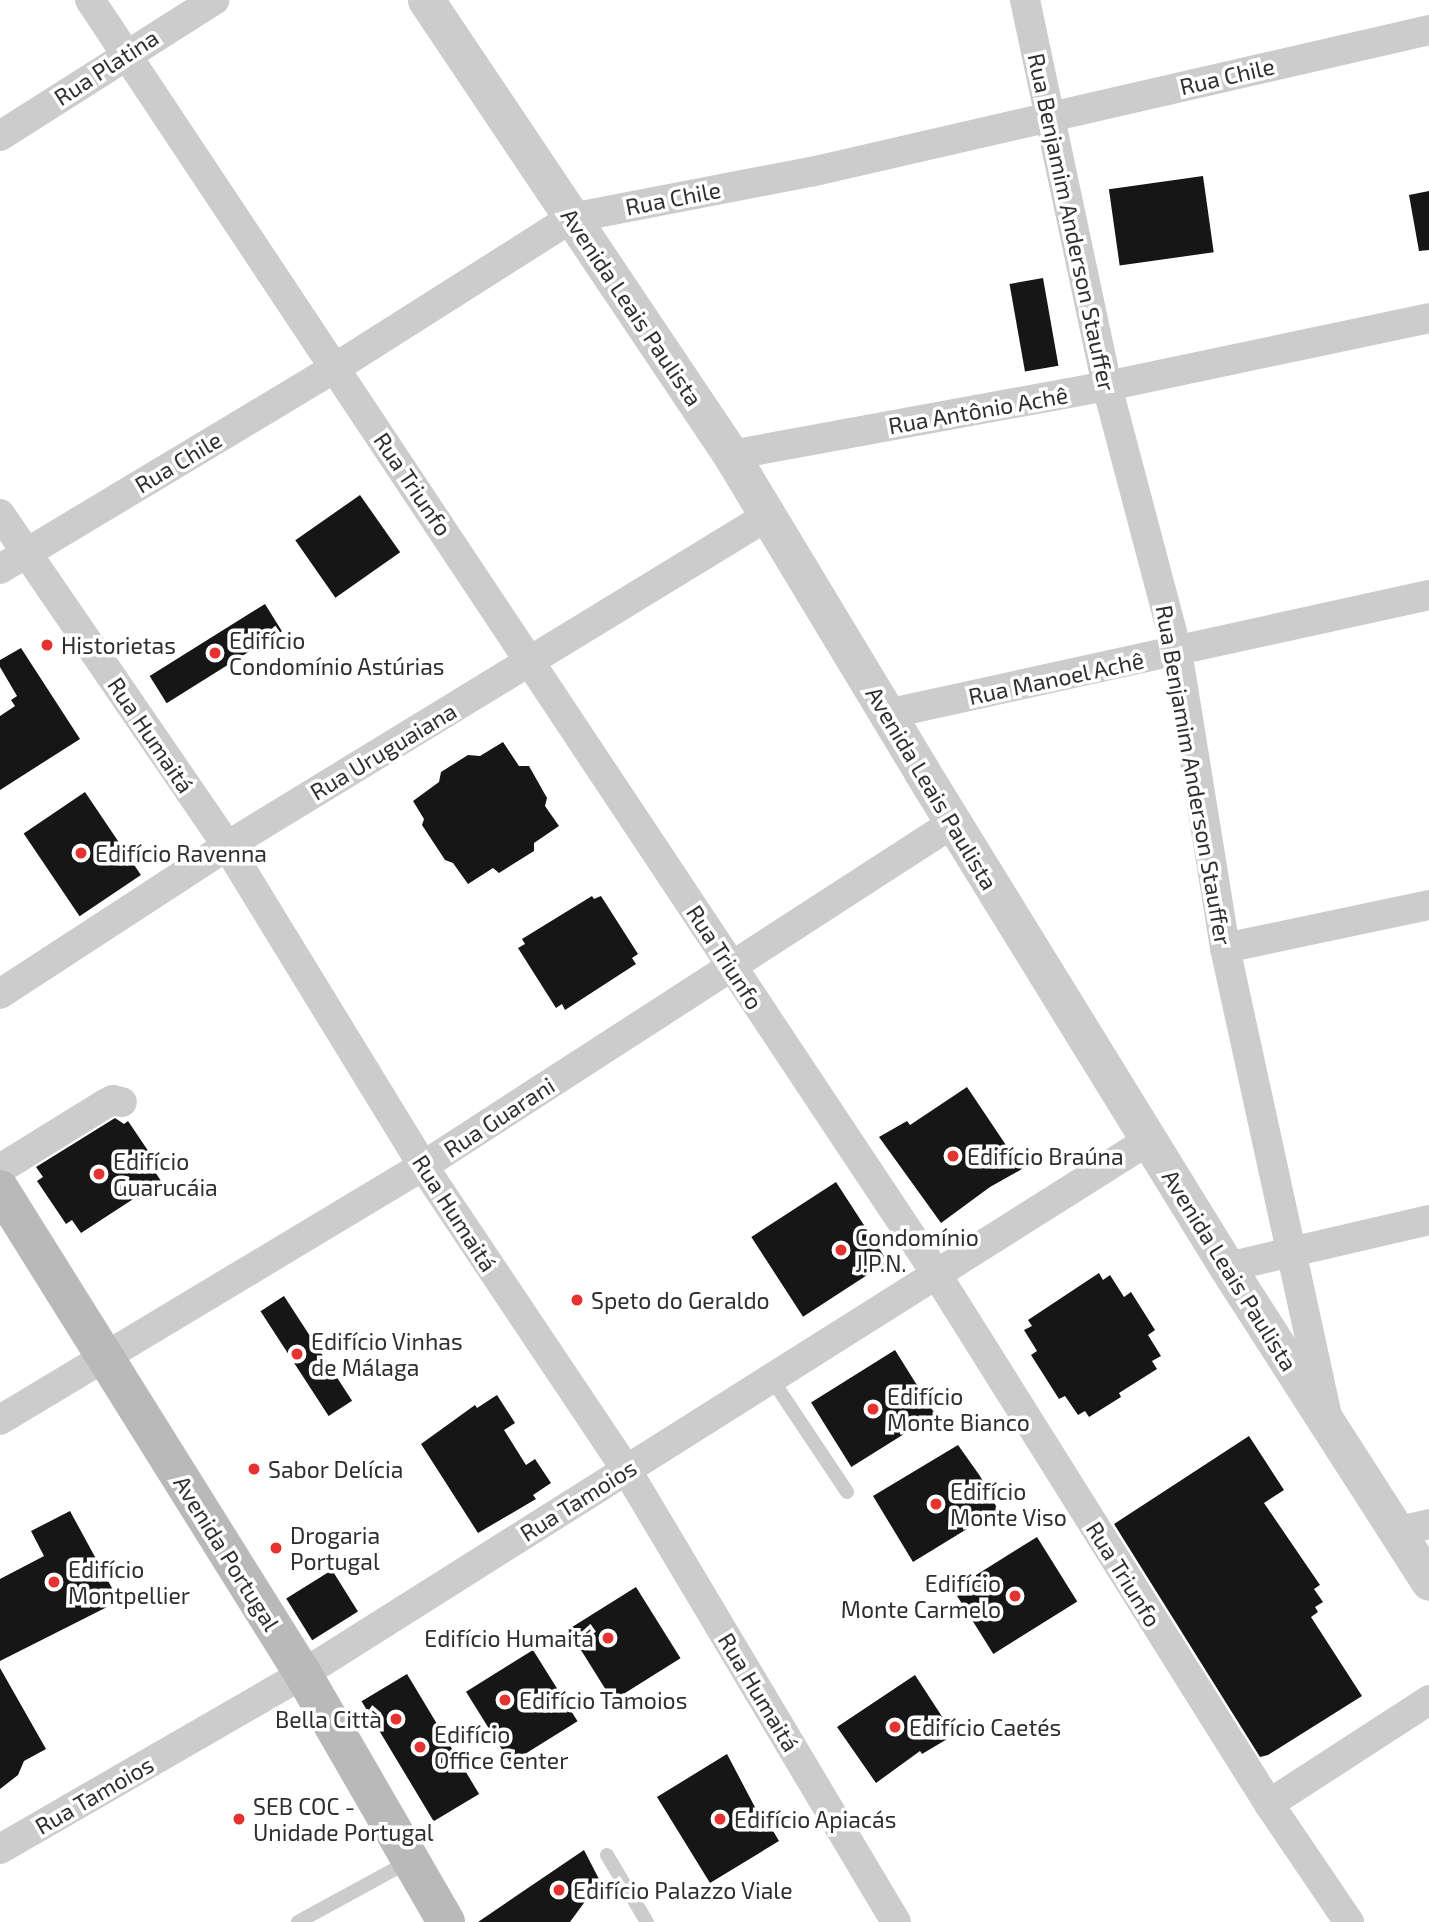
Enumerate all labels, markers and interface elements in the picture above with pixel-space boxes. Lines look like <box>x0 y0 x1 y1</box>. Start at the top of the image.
street label: Rua Platina <box>49 23 163 111</box>
street label: Rua Benjamim Anderson Stauffer <box>1023 50 1121 394</box>
street label: Rua Chile <box>1177 52 1277 100</box>
street label: Rua Chile <box>623 175 723 221</box>
street label: Avenida Leais Paulista <box>556 203 708 411</box>
street label: Rua Antônio Achê <box>885 381 1071 439</box>
street label: Rua Chile <box>130 425 226 499</box>
street label: Rua Triunfo <box>368 427 458 541</box>
street label: Rua Benjamim Anderson Stauffer <box>1150 603 1238 947</box>
place label: Edifício Condomínio Astúrias <box>229 626 445 680</box>
place label: Historietas <box>61 631 176 659</box>
marker: Historietas <box>39 637 55 653</box>
marker: Edifício Condomínio Astúrias <box>207 645 223 661</box>
street label: Rua Manoel Achê <box>965 646 1147 710</box>
street label: Rua Humaitá <box>102 672 200 798</box>
street label: Avenida Leais Paulista <box>860 681 1004 895</box>
street label: Rua Uruguaiana <box>305 697 461 805</box>
place label: Edifício Ravenna <box>95 839 267 867</box>
marker: Edifício Ravenna <box>73 845 89 861</box>
street label: Rua Triunfo <box>681 899 769 1015</box>
street label: Rua Guarani <box>439 1071 559 1163</box>
place label: Edifício Braúna <box>967 1142 1124 1170</box>
place label: Edifício Guarucáia <box>113 1147 218 1201</box>
marker: Edifício Braúna <box>945 1148 961 1164</box>
street label: Rua Humaitá <box>407 1150 503 1276</box>
street label: Avenida Leais Paulista <box>1157 1164 1303 1376</box>
marker: Edifício Guarucáia <box>91 1166 107 1182</box>
place label: Condomínio J.P.N. <box>855 1223 979 1277</box>
marker: Condomínio J.P.N. <box>833 1242 849 1258</box>
place label: Speto do Geraldo <box>591 1286 770 1314</box>
marker: Speto do Geraldo <box>569 1292 585 1308</box>
place label: Edifício Vinhas de Málaga <box>311 1327 463 1381</box>
marker: Edifício Vinhas de Málaga <box>289 1346 305 1362</box>
place label: Edifício Monte Bianco <box>887 1382 1030 1436</box>
marker: Edifício Monte Bianco <box>865 1401 881 1417</box>
street label: Rua Tamoios <box>514 1453 642 1547</box>
place label: Sabor Delícia <box>268 1455 404 1483</box>
marker: Sabor Delícia <box>246 1461 262 1477</box>
street label: Avenida Portugal <box>168 1470 286 1636</box>
place label: Edifício Monte Viso <box>950 1477 1067 1531</box>
marker: Edifício Monte Viso <box>928 1496 944 1512</box>
street label: Rua Triunfo <box>1081 1516 1167 1632</box>
place label: Drogaria Portugal <box>290 1521 380 1575</box>
marker: Drogaria Portugal <box>268 1540 284 1556</box>
place label: Edifício Montpellier <box>68 1555 190 1609</box>
place label: Edifício Monte Carmelo <box>841 1569 1001 1623</box>
marker: Edifício Montpellier <box>46 1574 62 1590</box>
marker: Edifício Monte Carmelo <box>1007 1588 1023 1604</box>
place label: Edifício Humaitá <box>424 1624 594 1652</box>
street label: Rua Humaitá <box>713 1628 805 1756</box>
marker: Edifício Humaitá <box>600 1630 616 1646</box>
place label: Edifício Tamoios <box>519 1686 688 1714</box>
marker: Edifício Tamoios <box>497 1692 513 1708</box>
place label: Bella Città <box>275 1705 382 1733</box>
marker: Bella Città <box>388 1711 404 1727</box>
place label: Edifício Caetés <box>909 1713 1061 1741</box>
marker: Edifício Caetés <box>887 1719 903 1735</box>
place label: Edifício Office Center <box>434 1720 568 1774</box>
marker: Edifício Office Center <box>412 1739 428 1755</box>
street label: Rua Tamoios <box>30 1750 158 1840</box>
place label: SEB COC - Unidade Portugal <box>253 1792 434 1846</box>
place label: Edifício Apiacás <box>734 1805 897 1833</box>
marker: SEB COC - Unidade Portugal <box>231 1811 247 1827</box>
marker: Edifício Apiacás <box>712 1811 728 1827</box>
place label: Edifício Palazzo Viale <box>573 1876 793 1904</box>
marker: Edifício Palazzo Viale <box>551 1882 567 1898</box>

